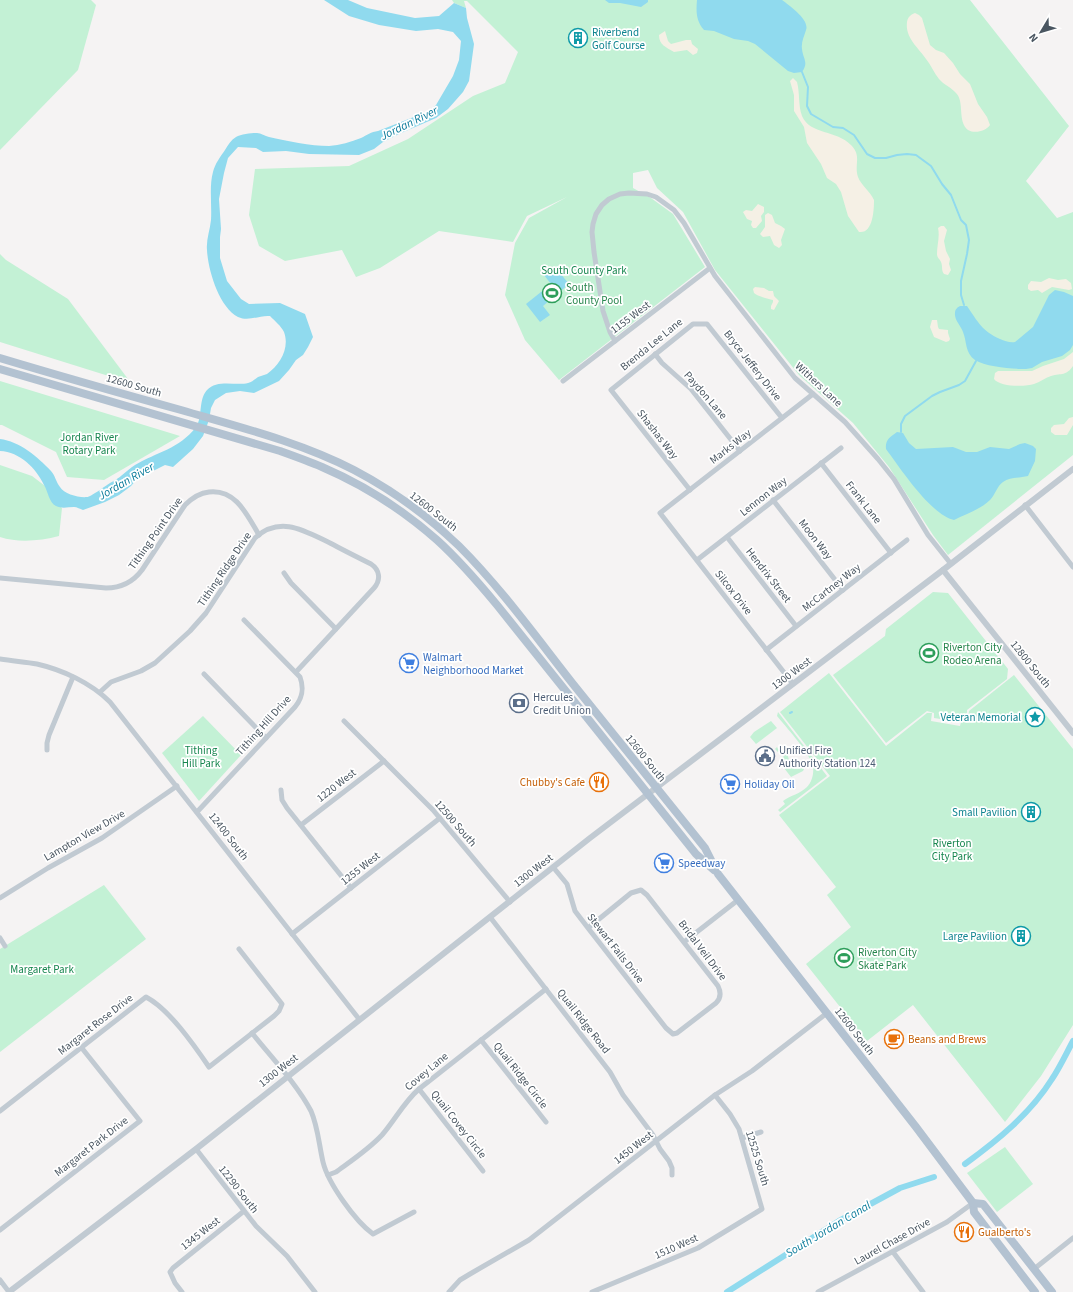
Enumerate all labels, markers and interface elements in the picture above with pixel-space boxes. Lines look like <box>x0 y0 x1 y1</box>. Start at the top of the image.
north arrow <box>1021 12 1061 52</box>
place label: Riverbend Golf Course <box>592 25 646 53</box>
building icon: Riverbend Golf Course <box>567 27 589 49</box>
text: N <box>1025 30 1042 45</box>
water label: Jordan River <box>377 102 442 145</box>
park label: South County Park <box>541 263 627 278</box>
place label: South County Pool <box>566 280 622 308</box>
sports icon: South County Pool <box>541 282 563 304</box>
street label: 1155 West <box>607 297 654 337</box>
street label: Brenda Lee Lane <box>617 314 686 374</box>
street label: Bryce Jeffery Drive <box>720 327 785 404</box>
street label: Withers Lane <box>792 359 846 410</box>
street label: Paydon Lane <box>681 368 731 423</box>
street label: 12600 South <box>104 370 163 401</box>
street label: Shashas Way <box>633 406 682 462</box>
street label: Marks Way <box>706 425 754 467</box>
park label: Jordan River Rotary Park <box>60 430 118 458</box>
water label: Jordan River <box>94 458 158 505</box>
street label: Lennon Way <box>737 473 790 520</box>
street label: Frank Lane <box>842 478 885 527</box>
street label: 12600 South <box>407 488 461 535</box>
street label: Tithing Point Drive <box>125 494 186 572</box>
street label: Moon Way <box>795 516 836 563</box>
street label: Tithing Ridge Drive <box>194 529 255 609</box>
street label: Hendrix Street <box>742 545 795 606</box>
street label: McCartney Way <box>799 560 864 615</box>
street label: Silcox Drive <box>711 567 756 618</box>
street label: 12800 South <box>1007 637 1054 691</box>
place label: Riverton City Rodeo Arena <box>943 640 1002 668</box>
sports icon: Riverton City Rodeo Arena <box>918 642 940 664</box>
place label: Walmart Neighborhood Market <box>423 650 524 678</box>
supermarket icon: Walmart Neighborhood Market <box>398 652 420 674</box>
street label: 1300 West <box>768 653 815 693</box>
place label: Hercules Credit Union <box>533 690 591 718</box>
street label: Tithing Hill Drive <box>232 692 295 759</box>
bank icon: Hercules Credit Union <box>508 692 530 714</box>
place icon: Veteran Memorial <box>1024 706 1046 728</box>
place label: Veteran Memorial <box>940 710 1021 725</box>
street label: 12600 South <box>622 731 669 785</box>
park label: Tithing Hill Park <box>182 743 221 771</box>
place label: Unified Fire Authority Station 124 <box>779 743 876 771</box>
public building icon: Unified Fire Authority Station 124 <box>754 745 776 767</box>
street label: 1220 West <box>313 765 359 806</box>
restaurant icon: Chubby's Cafe <box>588 771 610 793</box>
supermarket icon: Holiday Oil <box>719 773 741 795</box>
place label: Chubby's Cafe <box>520 775 586 790</box>
place label: Holiday Oil <box>744 777 795 792</box>
street label: 12500 South <box>431 797 480 850</box>
building icon: Small Pavilion <box>1020 801 1042 823</box>
place label: Small Pavilion <box>952 805 1017 820</box>
street label: Lampton View Drive <box>41 806 128 865</box>
street label: 12400 South <box>205 809 252 863</box>
park label: Riverton City Park <box>932 836 973 864</box>
street label: 1255 West <box>337 848 383 889</box>
street label: 1300 West <box>510 850 556 891</box>
supermarket icon: Speedway <box>653 852 675 874</box>
place label: Speedway <box>678 856 725 871</box>
street label: Stewart Falls Drive <box>584 910 648 987</box>
street label: Bridal Veil Drive <box>675 917 731 984</box>
building icon: Large Pavilion <box>1010 925 1032 947</box>
place label: Large Pavilion <box>943 929 1007 944</box>
place label: Riverton City Skate Park <box>858 945 917 973</box>
sports icon: Riverton City Skate Park <box>833 947 855 969</box>
park label: Margaret Park <box>10 962 74 977</box>
street label: Quail Ridge Road <box>554 986 614 1057</box>
street label: Margaret Rose Drive <box>55 990 136 1058</box>
street label: 12600 South <box>831 1004 878 1058</box>
cafe icon: Beans and Brews <box>883 1028 905 1050</box>
place label: Beans and Brews <box>908 1032 987 1047</box>
street label: Quail Ridge Circle <box>490 1039 552 1112</box>
street label: Covey Lane <box>401 1048 452 1094</box>
street label: 1300 West <box>255 1050 301 1091</box>
street label: Quail Covey Circle <box>427 1087 490 1162</box>
street label: Margaret Park Drive <box>51 1113 132 1180</box>
street label: 1450 West <box>610 1127 656 1168</box>
street label: 12525 South <box>742 1129 773 1188</box>
street label: 12290 South <box>215 1162 262 1216</box>
water label: South Jordan Canal <box>782 1197 874 1262</box>
street label: 1345 West <box>177 1213 223 1254</box>
street label: Laurel Chase Drive <box>851 1214 934 1269</box>
restaurant icon: Gualberto's <box>953 1221 975 1243</box>
place label: Gualberto's <box>978 1225 1031 1240</box>
street label: 1510 West <box>652 1230 701 1263</box>

